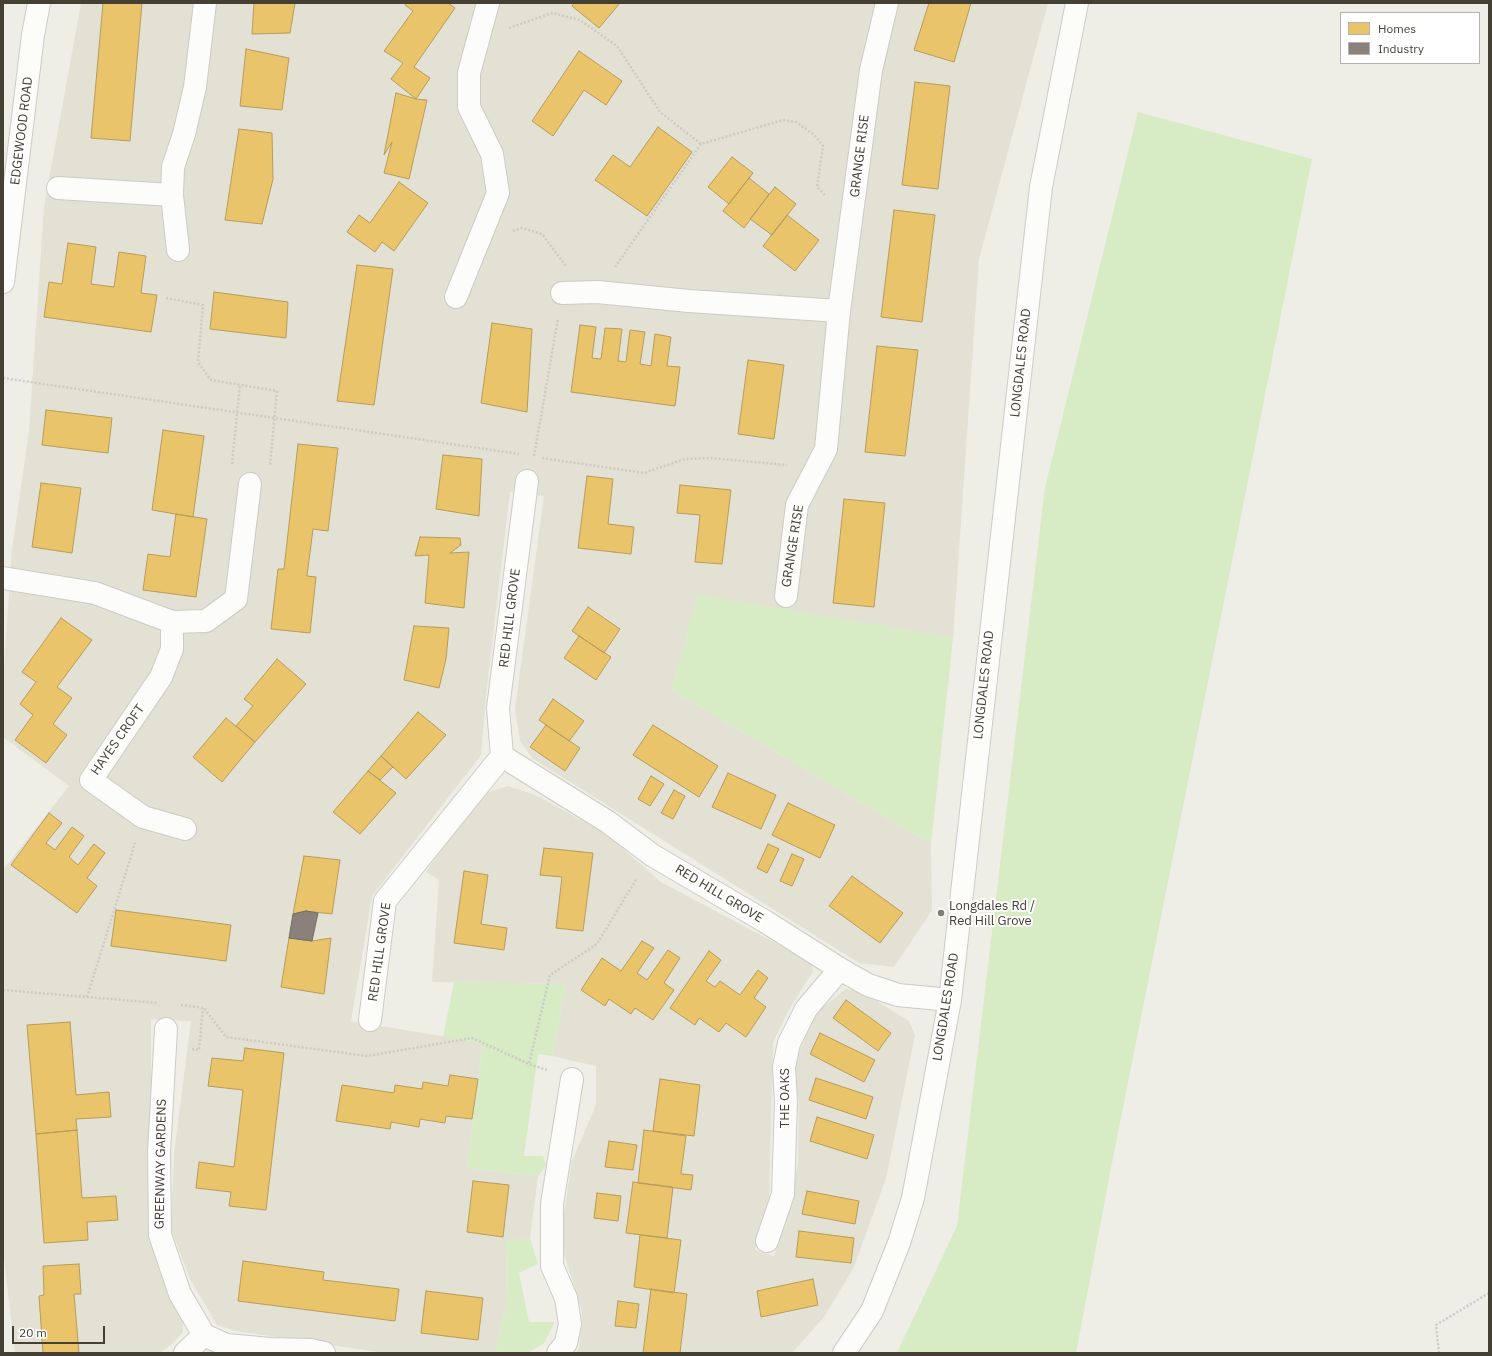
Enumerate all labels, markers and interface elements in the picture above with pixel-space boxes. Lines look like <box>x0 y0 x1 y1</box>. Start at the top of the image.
legend <box>1340 12 1480 64</box>
text: Homes <box>1378 21 1416 36</box>
text: Industry <box>1378 41 1424 56</box>
street label: EDGEWOOD ROAD <box>8 76 36 186</box>
street label: GRANGE RISE <box>847 114 873 198</box>
street label: LONGDALES ROAD <box>1008 308 1034 418</box>
street label: GRANGE RISE <box>779 504 807 588</box>
street label: RED HILL GROVE <box>496 567 524 669</box>
street label: LONGDALES ROAD <box>971 630 997 740</box>
street label: HAYES CROFT <box>88 702 148 778</box>
street label: RED HILL GROVE <box>672 862 766 926</box>
place label: Longdales Rd / Red Hill Grove <box>949 898 1035 929</box>
street label: RED HILL GROVE <box>365 901 395 1003</box>
marker: Longdales Rd / Red Hill Grove <box>936 908 946 918</box>
street label: LONGDALES ROAD <box>930 952 962 1062</box>
street label: THE OAKS <box>777 1068 793 1128</box>
street label: GREENWAY GARDENS <box>152 1099 170 1229</box>
scale bar <box>14 1318 107 1344</box>
text: 20 m <box>19 1325 47 1340</box>

